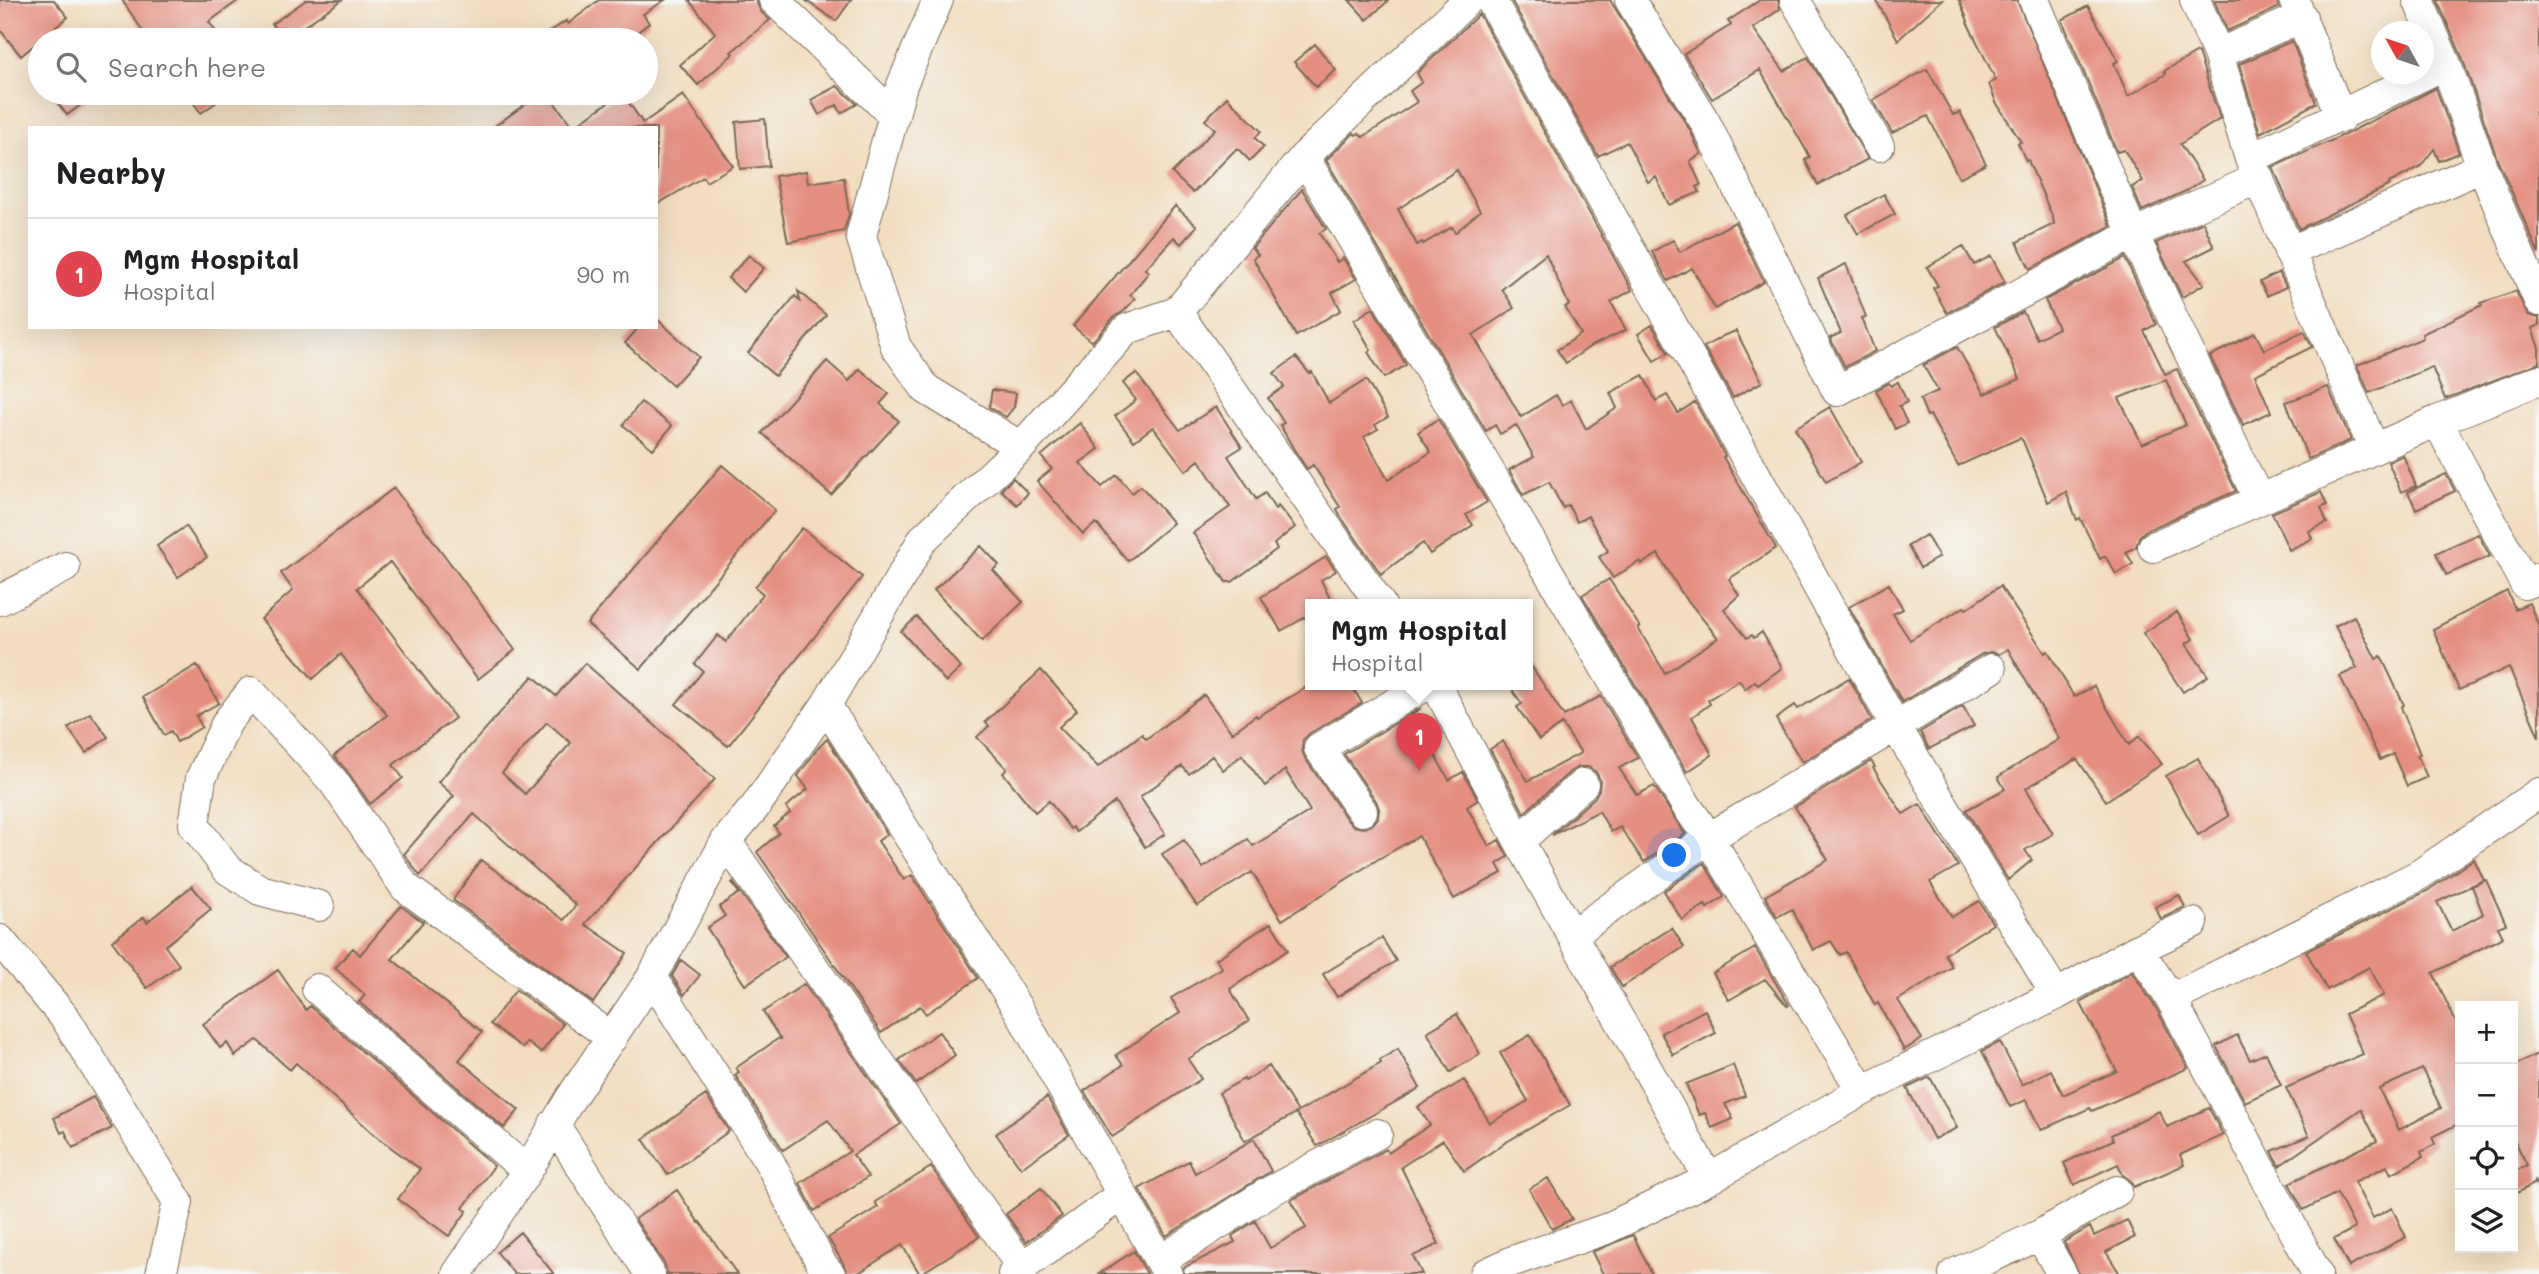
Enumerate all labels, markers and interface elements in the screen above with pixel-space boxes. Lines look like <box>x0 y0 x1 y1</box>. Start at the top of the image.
north arrow <box>2371 21 2434 84</box>
search box <box>28 28 658 105</box>
icon: search <box>52 48 90 86</box>
text: Search here <box>108 50 266 84</box>
text: Nearby <box>56 152 166 192</box>
text: Mgm Hospital <box>123 242 299 276</box>
text: 1 <box>74 259 84 289</box>
text: 90 m <box>577 259 630 289</box>
text: Hospital <box>123 276 216 306</box>
popup <box>1305 599 1533 690</box>
text: Mgm Hospital <box>1331 613 1507 647</box>
text: Hospital <box>1331 647 1424 677</box>
pin: 1 <box>1396 713 1442 771</box>
your location <box>1657 838 1691 872</box>
map controls <box>2455 1001 2518 1253</box>
button: + <box>2455 1001 2518 1064</box>
button: − <box>2455 1064 2518 1127</box>
button: locate <box>2455 1127 2518 1190</box>
button: layers <box>2455 1190 2518 1253</box>

